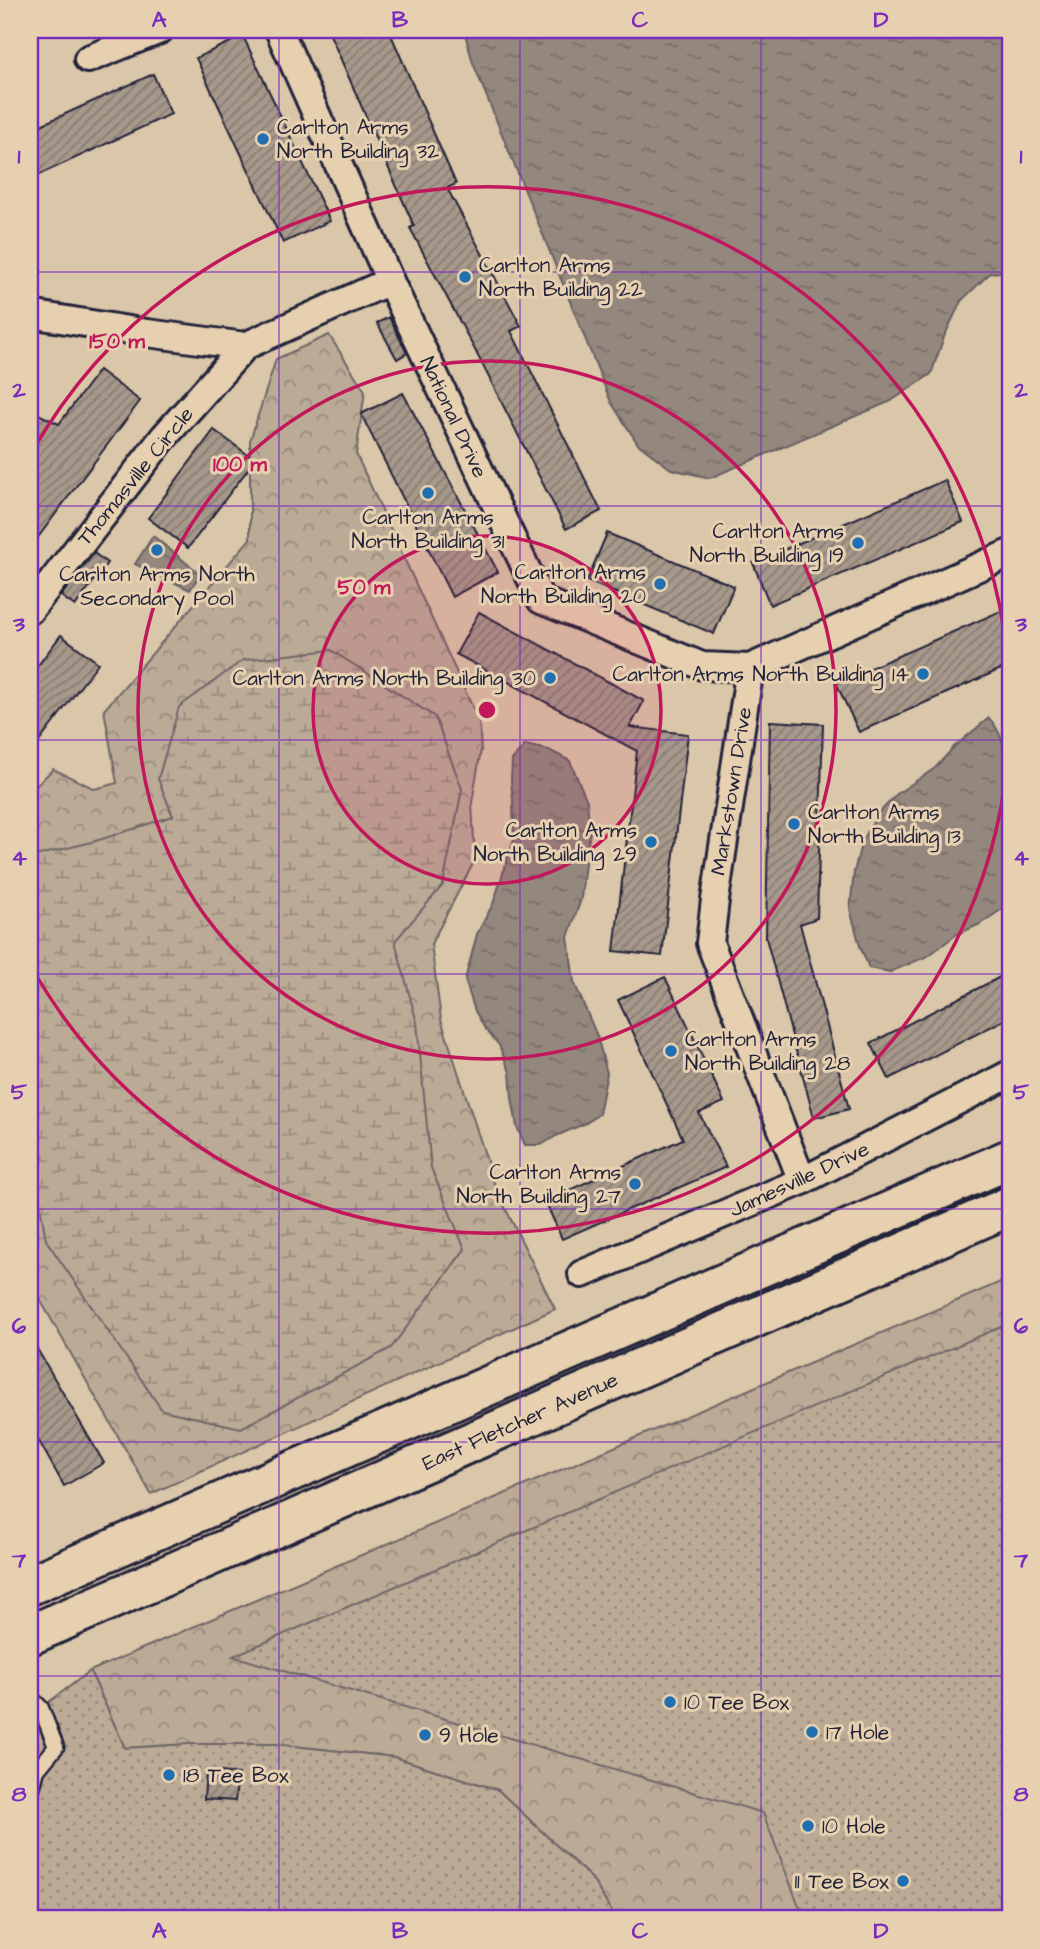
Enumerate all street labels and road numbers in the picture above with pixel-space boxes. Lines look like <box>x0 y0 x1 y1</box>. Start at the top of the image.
street label: National Drive <box>413 352 494 483</box>
street label: Thomasville Circle <box>70 401 200 552</box>
street label: Markstown Drive <box>704 705 759 877</box>
street label: Jamesville Drive <box>725 1134 874 1225</box>
street label: East Fletcher Avenue <box>418 1365 623 1478</box>

